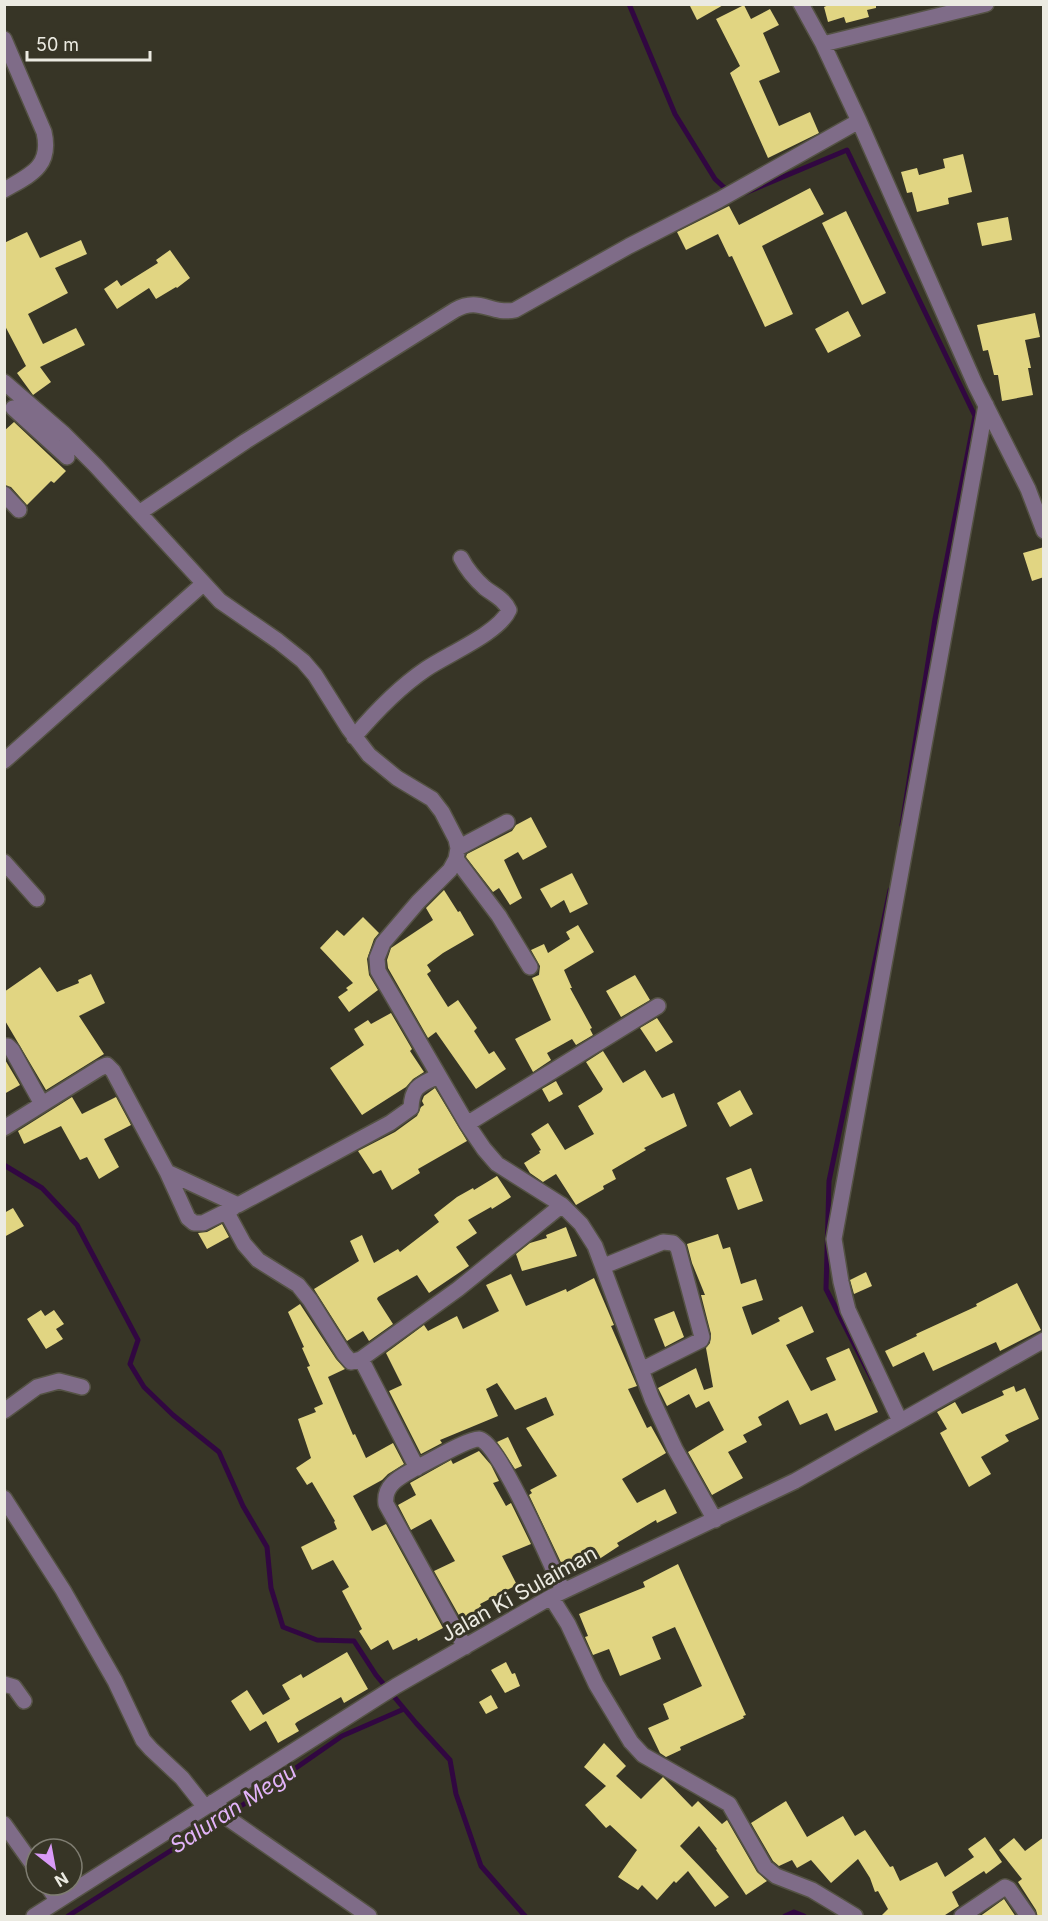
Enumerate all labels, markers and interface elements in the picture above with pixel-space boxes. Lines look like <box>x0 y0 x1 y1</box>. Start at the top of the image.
scale bar <box>27 24 150 62</box>
text: 50 m <box>36 34 79 55</box>
street label: Jalan Ki Sulaiman <box>436 1540 601 1647</box>
water label: Saluran Megu <box>165 1757 301 1859</box>
north arrow <box>24 1837 84 1897</box>
text: N <box>51 1868 72 1892</box>

